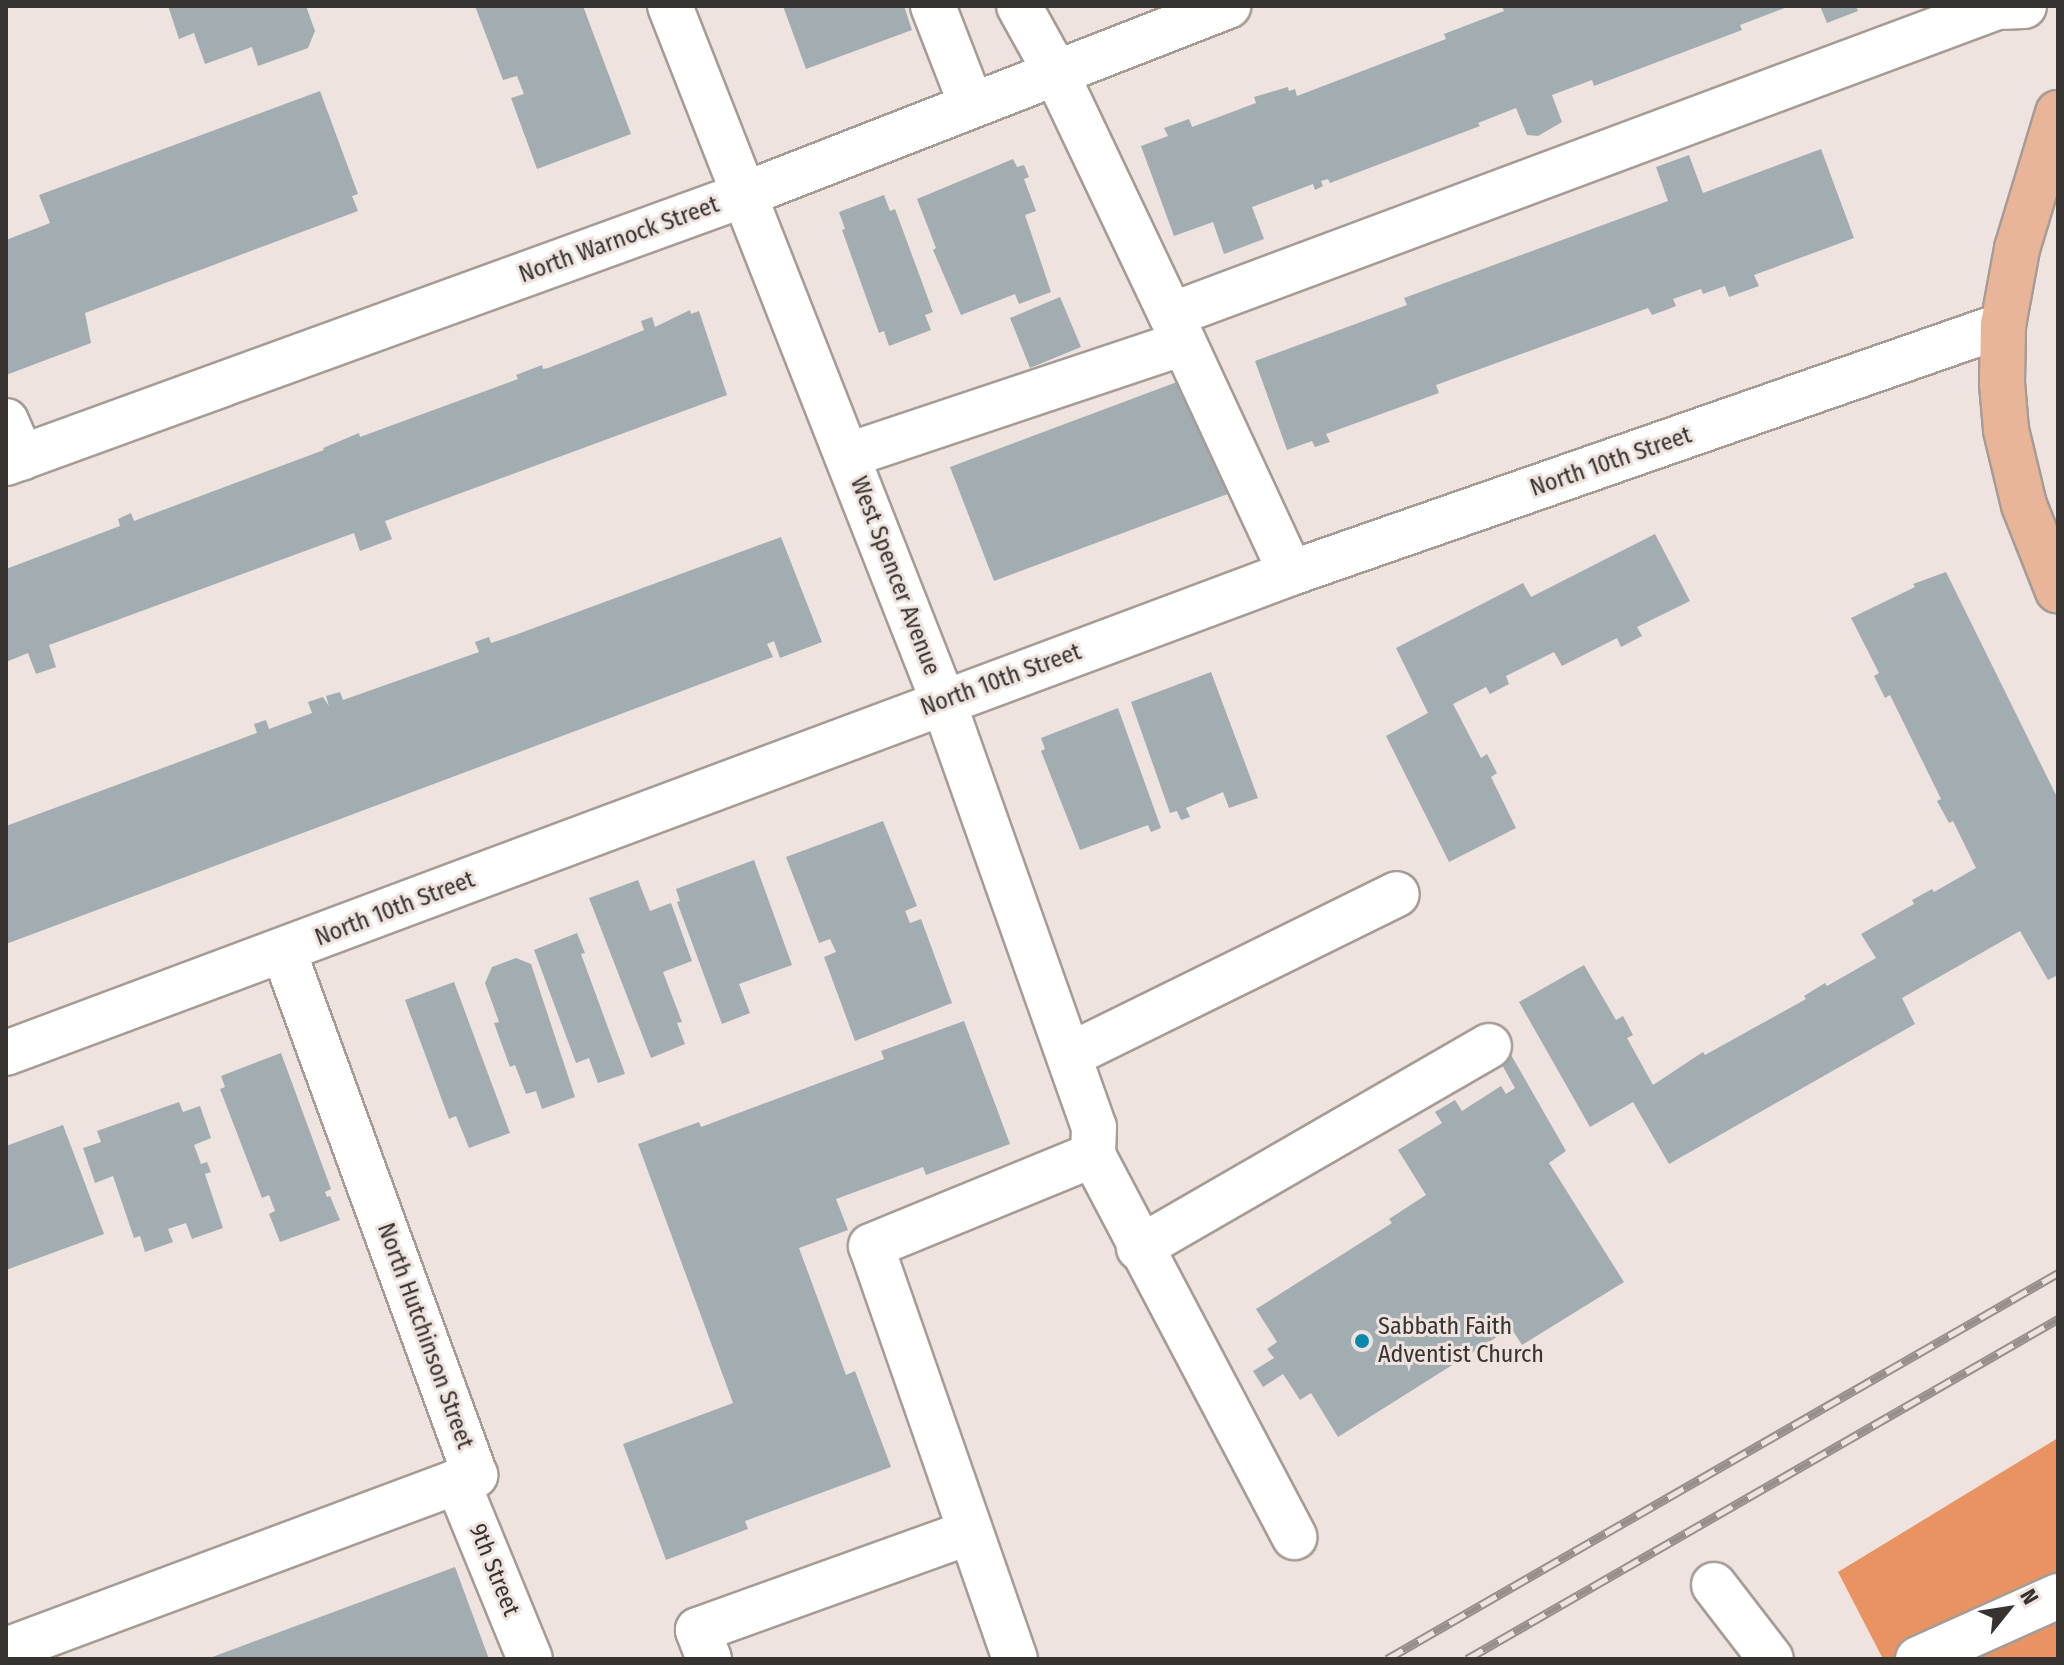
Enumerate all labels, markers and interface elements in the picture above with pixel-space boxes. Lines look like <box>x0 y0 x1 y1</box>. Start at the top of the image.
street label: North Warnock Street <box>515 190 723 290</box>
street label: North 10th Street <box>1527 421 1695 503</box>
street label: West Spencer Avenue <box>844 473 946 679</box>
street label: North 10th Street <box>917 638 1085 722</box>
street label: North 10th Street <box>311 865 479 953</box>
street label: North Hutchinson Street <box>371 1219 479 1453</box>
place label: Sabbath Faith Adventist Church <box>1378 1313 1544 1369</box>
marker: Sabbath Faith Adventist Church <box>1353 1332 1371 1350</box>
street label: 9th Street <box>463 1520 525 1620</box>
north arrow <box>1968 1569 2048 1649</box>
text: N <box>2014 1584 2044 1609</box>

